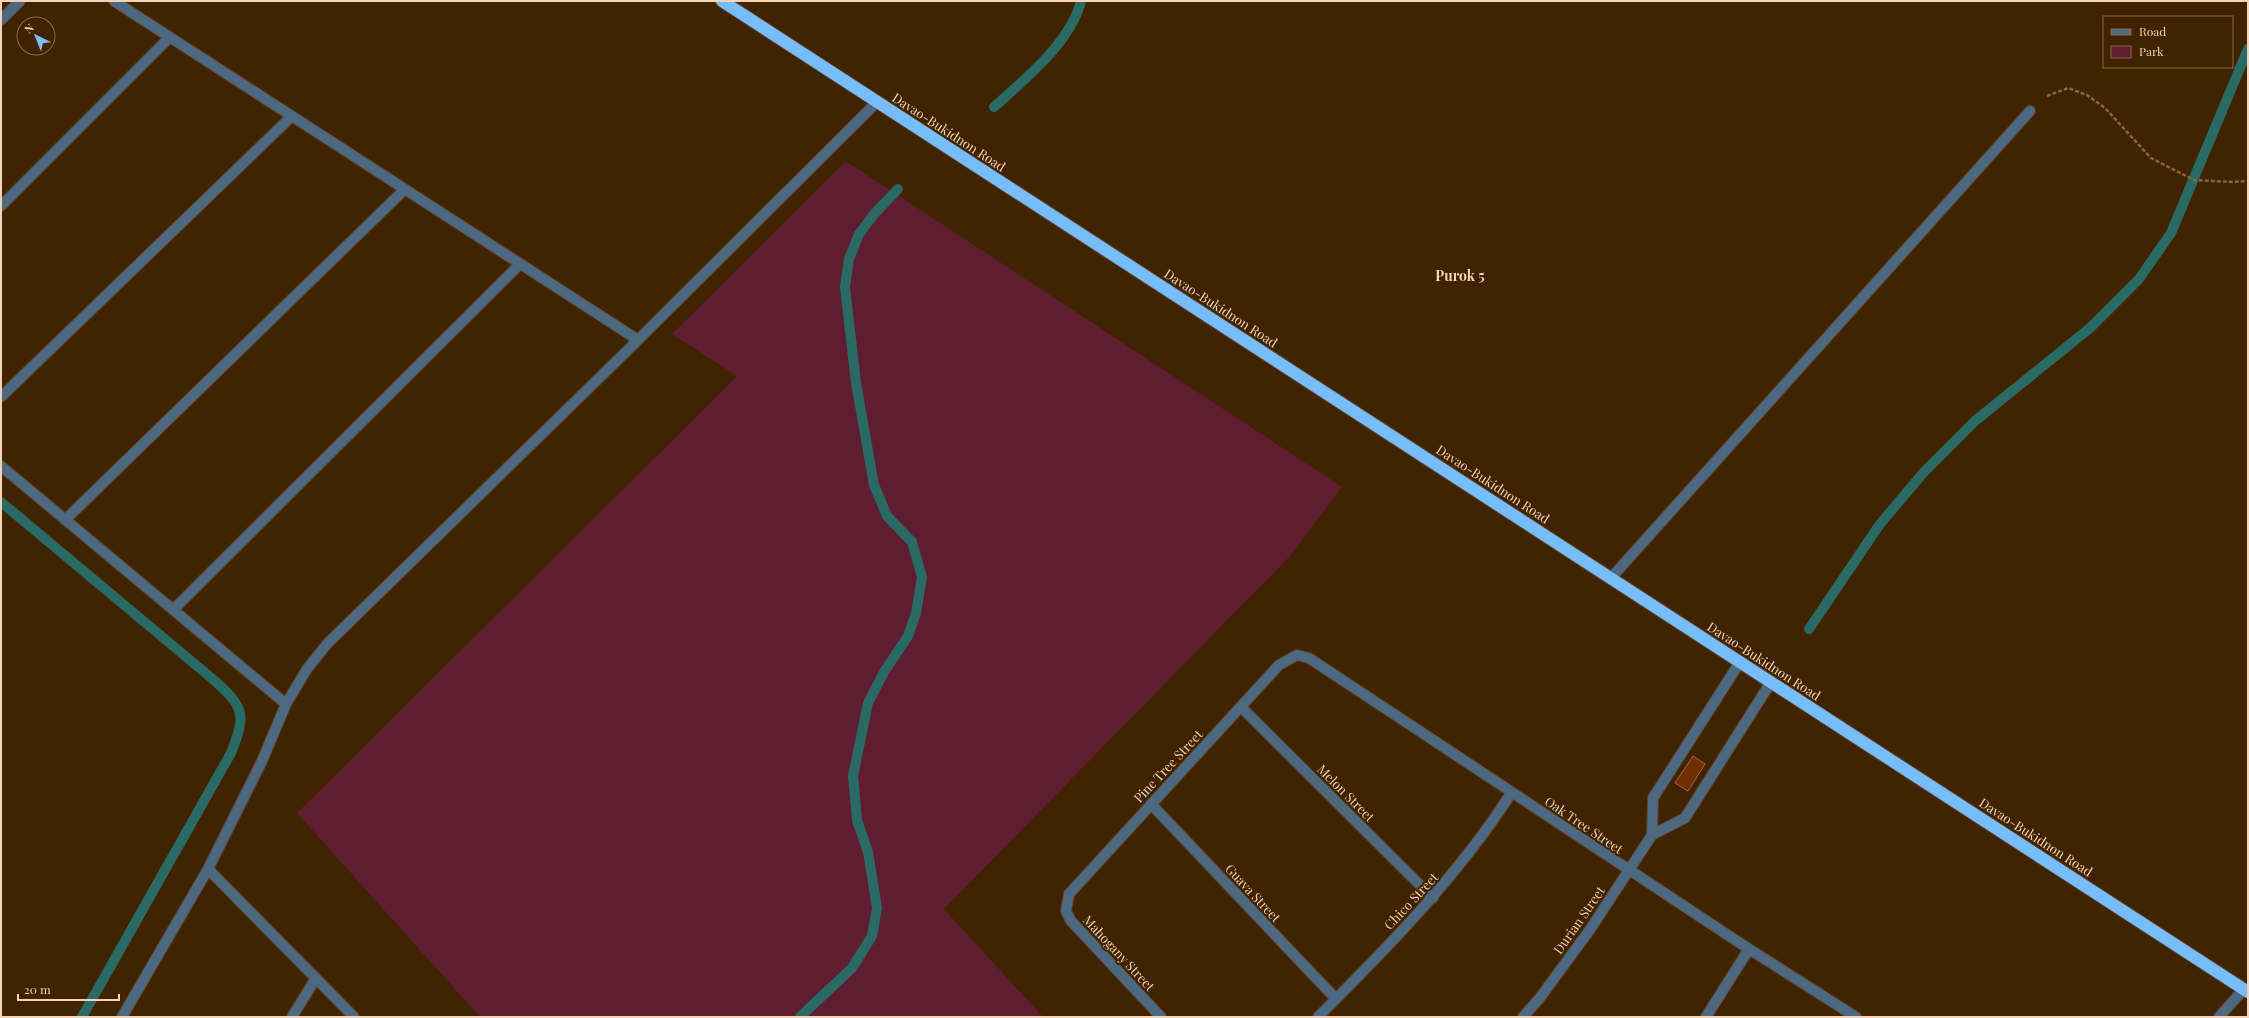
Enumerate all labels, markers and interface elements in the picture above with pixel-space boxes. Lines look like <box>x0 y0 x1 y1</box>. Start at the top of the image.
north arrow <box>16 16 56 56</box>
legend <box>2103 16 2233 68</box>
text: N <box>21 20 37 37</box>
text: Road <box>2139 23 2166 39</box>
text: Park <box>2139 43 2164 59</box>
street label: Davao-Bukidnon Road <box>889 89 1010 175</box>
street label: Davao-Bukidnon Road <box>1161 265 1282 351</box>
district label: Purok 5 <box>1435 266 1485 285</box>
street label: Davao-Bukidnon Road <box>1433 441 1554 527</box>
street label: Davao-Bukidnon Road <box>1704 618 1825 704</box>
street label: Pine Tree Street <box>1130 725 1206 806</box>
street label: Melon Street <box>1314 760 1379 825</box>
street label: Oak Tree Street <box>1542 792 1627 857</box>
street label: Davao-Bukidnon Road <box>1976 794 2097 880</box>
street label: Guava Street <box>1222 860 1285 926</box>
street label: Chico Street <box>1380 868 1442 933</box>
street label: Durian Street <box>1549 882 1608 957</box>
street label: Mahogany Street <box>1080 911 1159 994</box>
scale bar <box>18 976 119 1002</box>
text: 20 m <box>24 981 51 997</box>

